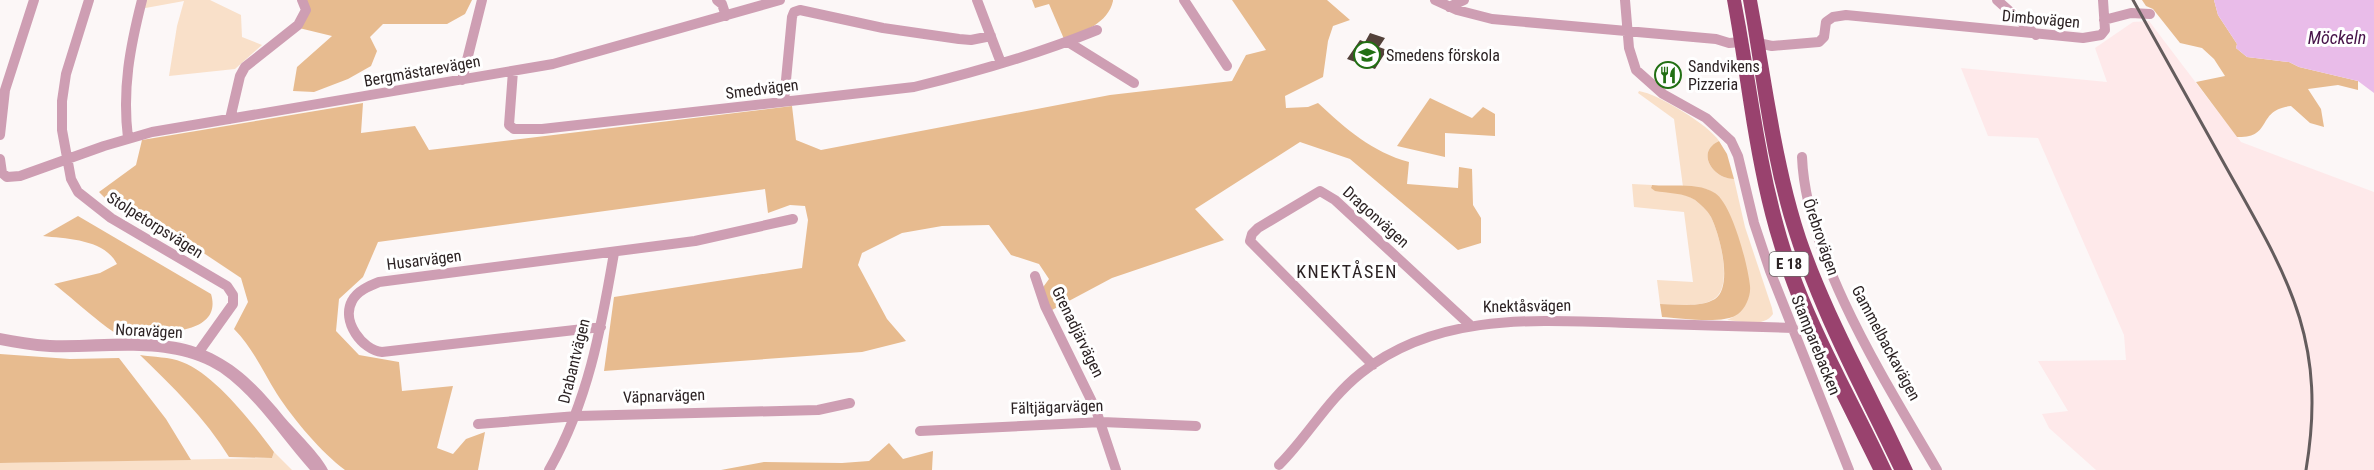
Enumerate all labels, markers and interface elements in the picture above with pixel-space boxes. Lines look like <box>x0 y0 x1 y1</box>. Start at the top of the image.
street label: Dimbovägen <box>2001 6 2081 32</box>
water label: Möckeln <box>2308 27 2366 48</box>
school or university icon: Smedens förskola <box>1352 40 1382 70</box>
place label: Smedens förskola <box>1386 46 1500 65</box>
street label: Bergmästarevägen <box>362 51 482 91</box>
place label: Sandvikens Pizzeria <box>1688 57 1760 94</box>
restaurant icon: Sandvikens Pizzeria <box>1653 60 1683 90</box>
street label: Smedvägen <box>724 75 800 103</box>
street label: Dragonvägen <box>1339 182 1413 252</box>
street label: Stolpetorpsvägen <box>103 188 207 262</box>
street label: Örebrovägen <box>1799 196 1843 278</box>
street label: Husarvägen <box>386 246 462 274</box>
road number: E 18 <box>1770 252 1808 276</box>
district label: KNEKTÅSEN <box>1296 260 1398 282</box>
street label: Gammelbackavägen <box>1848 282 1924 404</box>
street label: Grenadjärvägen <box>1048 283 1108 381</box>
street label: Stamparebacken <box>1787 292 1845 398</box>
street label: Knektåsvägen <box>1483 296 1571 316</box>
street label: Drabantvägen <box>554 317 594 405</box>
street label: Noravägen <box>115 320 183 342</box>
street label: Väpnarvägen <box>623 385 705 407</box>
street label: Fältjägarvägen <box>1010 396 1104 418</box>

